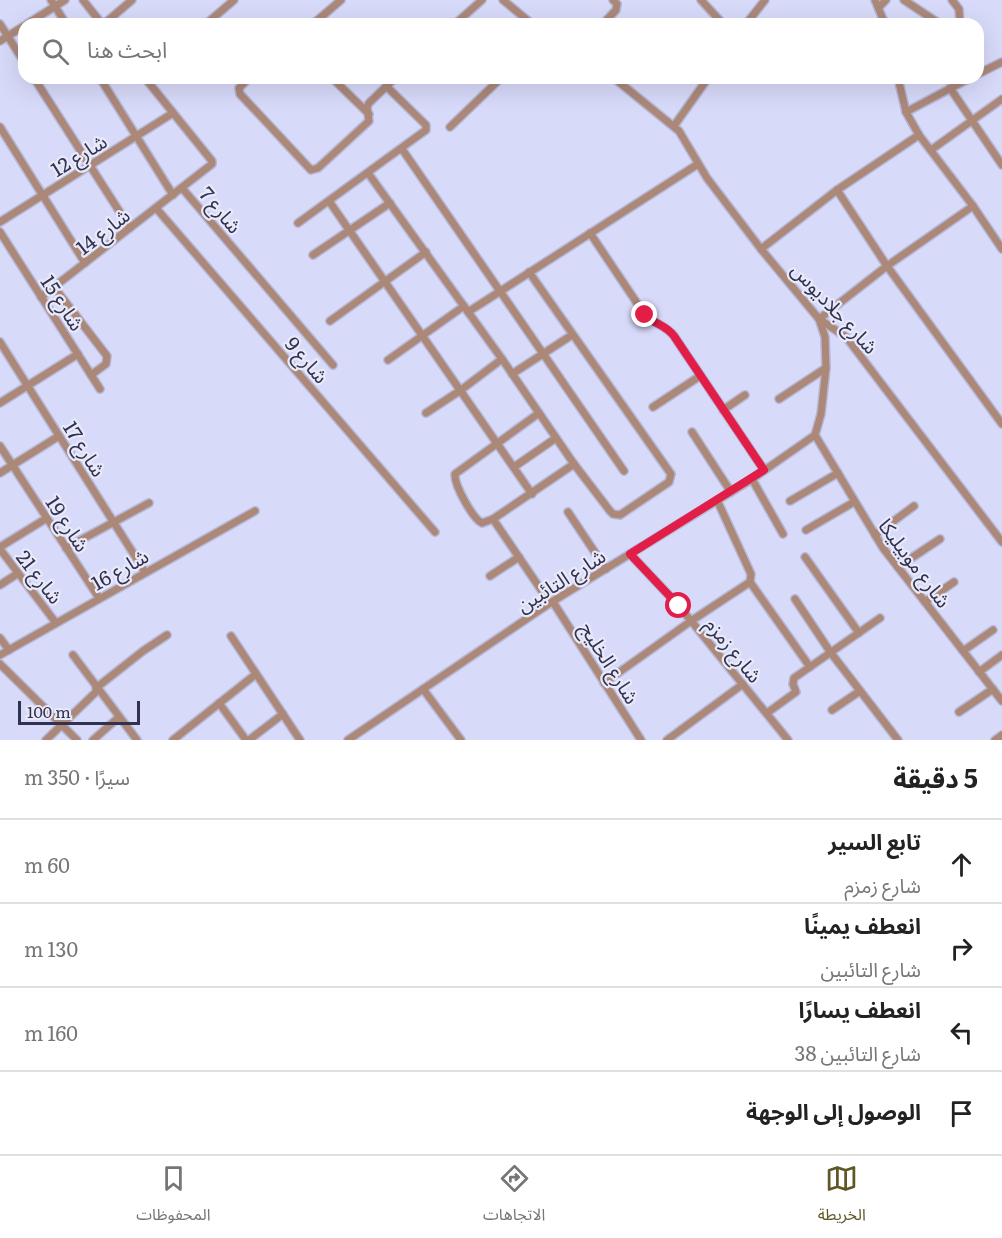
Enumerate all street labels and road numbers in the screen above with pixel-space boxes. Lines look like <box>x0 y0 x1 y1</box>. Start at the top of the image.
street label: شارع 12 <box>44 125 113 185</box>
street label: شارع 7 <box>192 179 251 240</box>
street label: شارع 14 <box>69 199 137 262</box>
street label: شارع جلاديوس <box>784 254 886 361</box>
street label: شارع 15 <box>33 268 93 337</box>
street label: شارع 9 <box>278 329 337 390</box>
street label: شارع 17 <box>56 414 115 483</box>
street label: شارع 19 <box>38 489 98 558</box>
street label: شارع موبيليكا <box>871 511 960 614</box>
street label: شارع 16 <box>85 540 154 598</box>
street label: شارع التائبين <box>509 540 612 620</box>
street label: شارع 21 <box>9 543 72 611</box>
street label: شارع زمزم <box>698 610 771 690</box>
street label: شارع الخليج <box>572 615 648 710</box>

